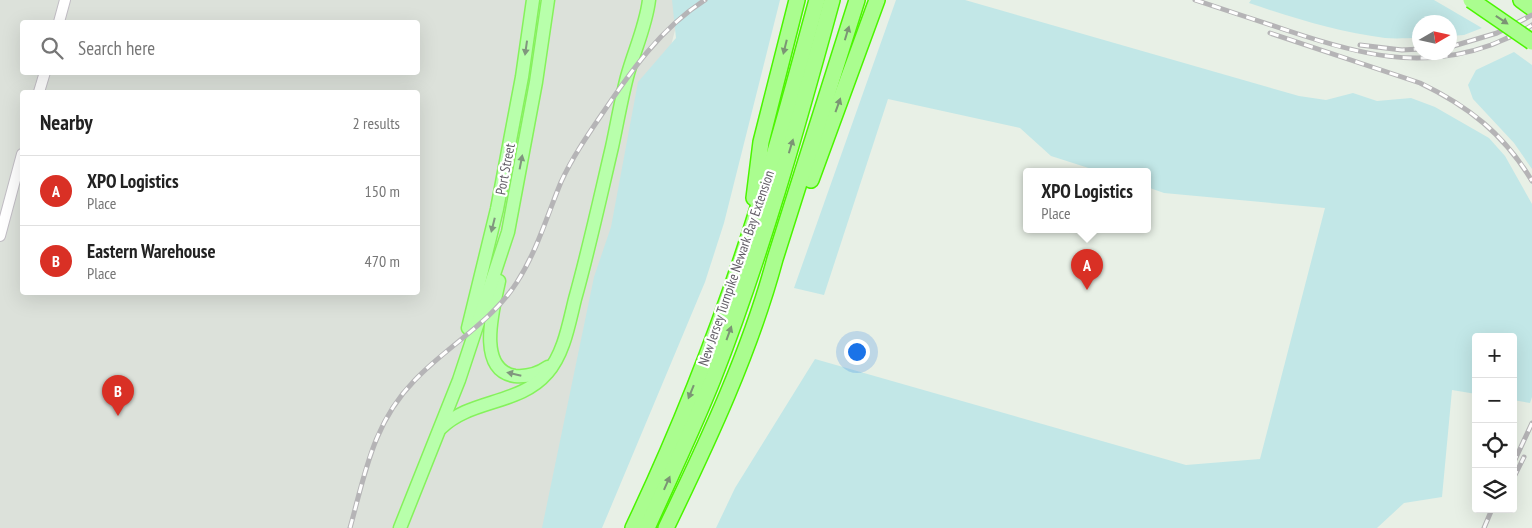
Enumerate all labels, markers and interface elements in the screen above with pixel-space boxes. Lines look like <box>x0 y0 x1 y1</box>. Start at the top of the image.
north arrow <box>1412 15 1457 60</box>
one-way arrow <box>1495 15 1509 25</box>
search box <box>20 20 420 75</box>
one-way arrow <box>843 26 851 41</box>
icon: search <box>38 34 66 62</box>
text: Search here <box>78 36 155 60</box>
one-way arrow <box>781 40 789 55</box>
one-way arrow <box>522 41 530 57</box>
one-way arrow <box>835 97 842 112</box>
text: Nearby <box>40 109 93 136</box>
text: 2 results <box>353 113 400 133</box>
one-way arrow <box>787 138 795 153</box>
street label: Port Street <box>491 142 519 196</box>
one-way arrow <box>518 154 526 170</box>
street label: New Jersey Turnpike Newark Bay Extension <box>694 168 778 368</box>
popup <box>1023 168 1151 233</box>
text: XPO Logistics <box>87 169 179 193</box>
text: XPO Logistics <box>1041 179 1133 203</box>
text: A <box>52 181 60 201</box>
text: 150 m <box>365 181 400 201</box>
text: Place <box>87 193 116 213</box>
text: Place <box>1041 203 1071 223</box>
one-way arrow <box>489 218 497 233</box>
text: Eastern Warehouse <box>87 239 216 263</box>
pin: A <box>1071 249 1103 290</box>
text: B <box>52 251 60 271</box>
text: 470 m <box>365 251 400 271</box>
text: Place <box>87 263 116 283</box>
one-way arrow <box>726 326 733 341</box>
map controls <box>1472 333 1517 513</box>
button: + <box>1472 333 1517 378</box>
your location <box>844 339 870 365</box>
one-way arrow <box>506 370 521 378</box>
pin: B <box>102 375 134 416</box>
button: − <box>1472 378 1517 423</box>
one-way arrow <box>687 385 695 400</box>
button: locate <box>1472 423 1517 468</box>
button: layers <box>1472 468 1517 513</box>
one-way arrow <box>663 476 671 490</box>

